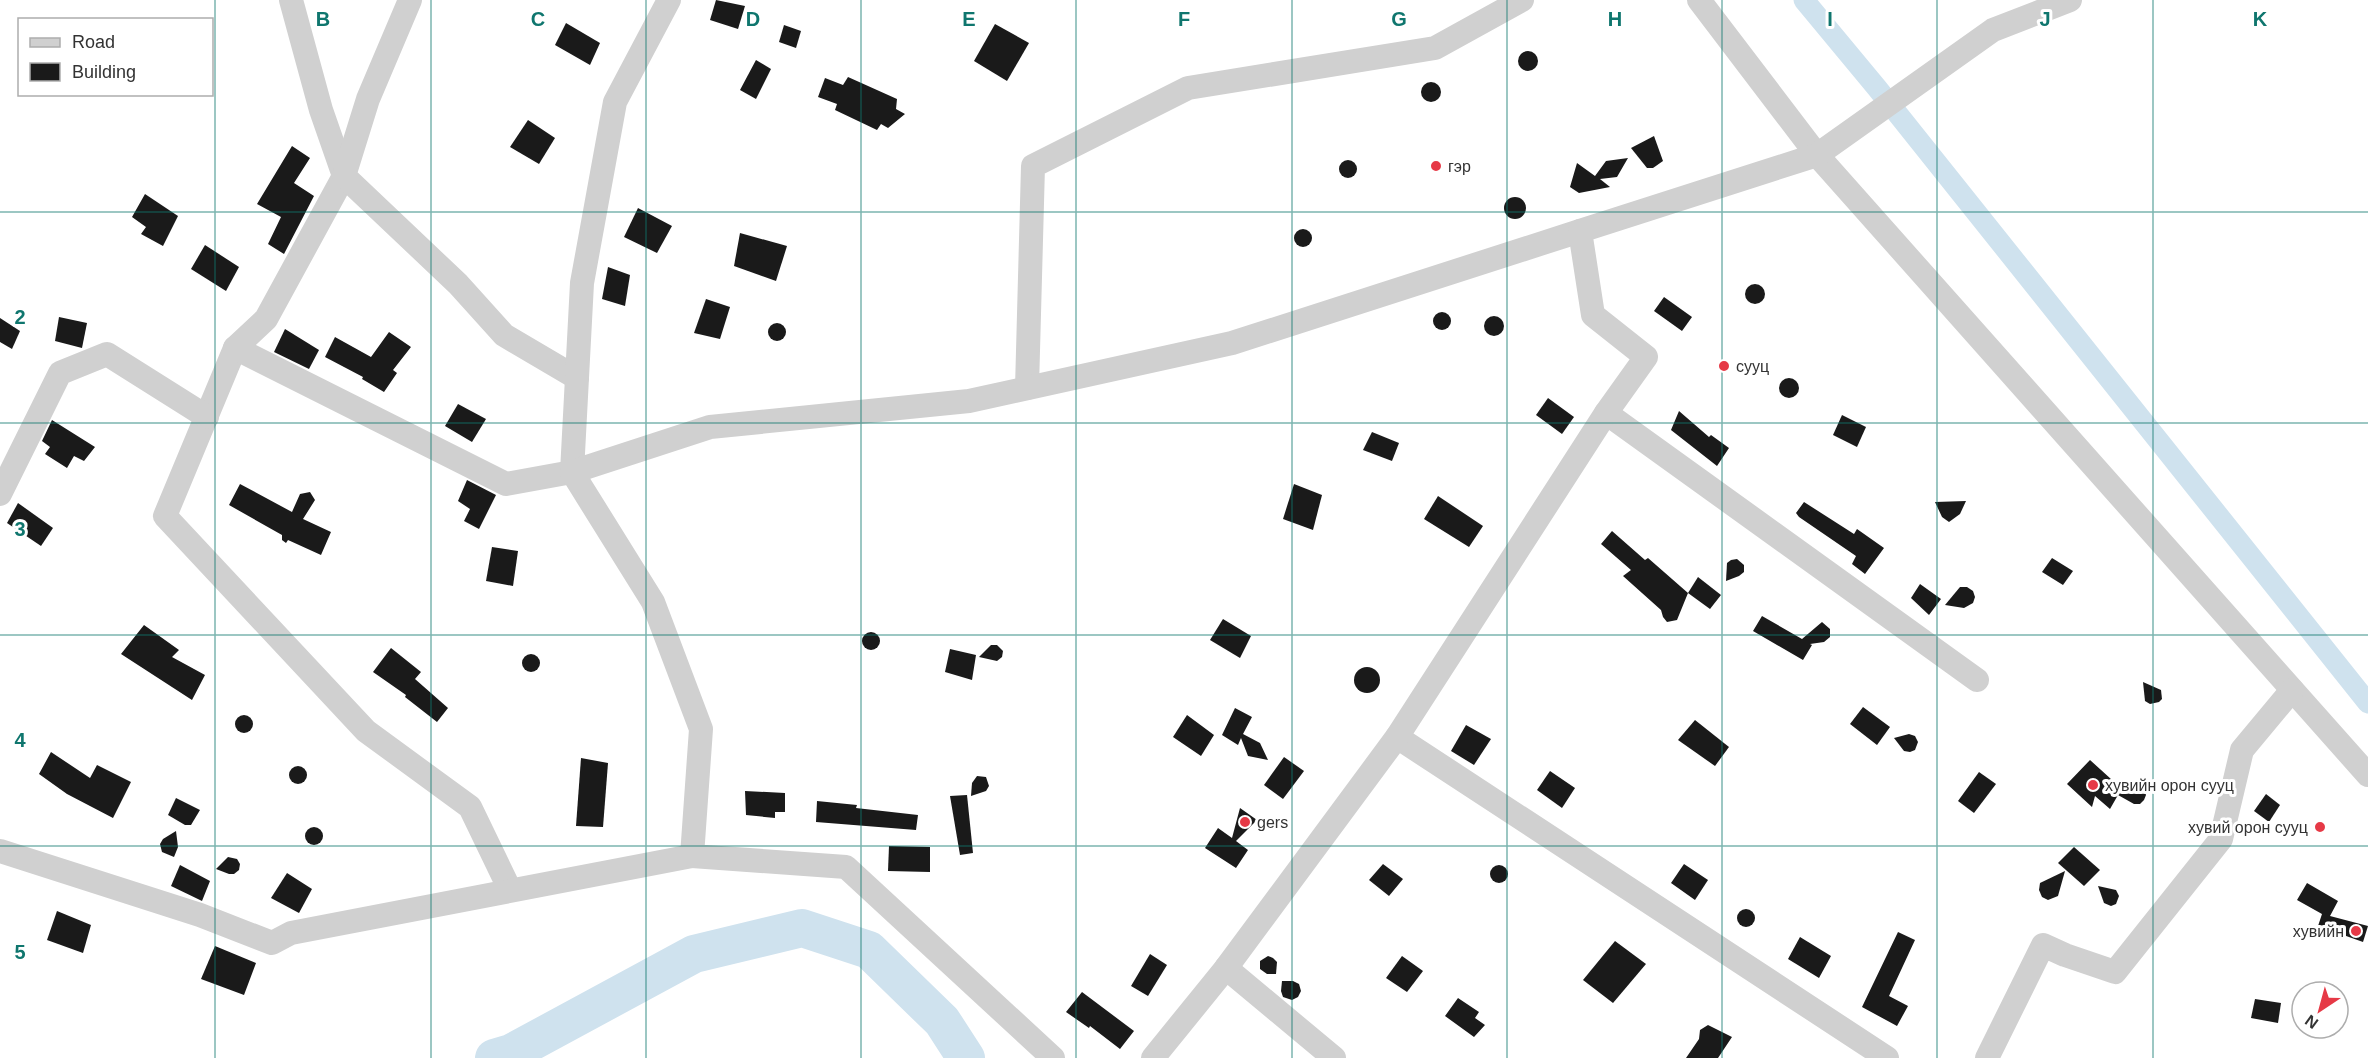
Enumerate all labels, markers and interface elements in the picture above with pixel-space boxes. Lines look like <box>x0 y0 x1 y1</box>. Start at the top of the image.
text: B <box>316 8 330 30</box>
text: C <box>531 8 545 30</box>
text: D <box>746 8 760 30</box>
text: E <box>962 8 976 30</box>
text: F <box>1178 8 1190 30</box>
text: G <box>1391 8 1407 30</box>
text: H <box>1608 8 1622 30</box>
text: I <box>1827 8 1833 30</box>
text: J <box>2039 8 2051 30</box>
text: K <box>2253 8 2268 30</box>
legend <box>18 18 213 96</box>
text: Road <box>72 32 115 52</box>
text: Building <box>72 62 136 82</box>
place label: гэр <box>1448 158 1471 175</box>
marker: гэр <box>1429 159 1443 173</box>
text: 2 <box>14 306 26 328</box>
place label: сууц <box>1736 358 1769 375</box>
marker: сууц <box>1717 359 1731 373</box>
text: 3 <box>14 518 26 540</box>
text: 4 <box>14 729 26 751</box>
place label: хувийн орон сууц <box>2105 777 2234 794</box>
marker: хувийн орон сууц <box>2086 778 2100 792</box>
place label: gers <box>1257 814 1288 831</box>
marker: gers <box>1238 815 1252 829</box>
place label: хувий орон сууц <box>2188 819 2308 836</box>
marker: хувий орон сууц <box>2313 820 2327 834</box>
place label: хувийн <box>2293 923 2344 940</box>
marker: хувийн <box>2349 924 2363 938</box>
text: 5 <box>14 941 26 963</box>
north arrow <box>2290 980 2350 1040</box>
text: N <box>2302 1011 2321 1032</box>

